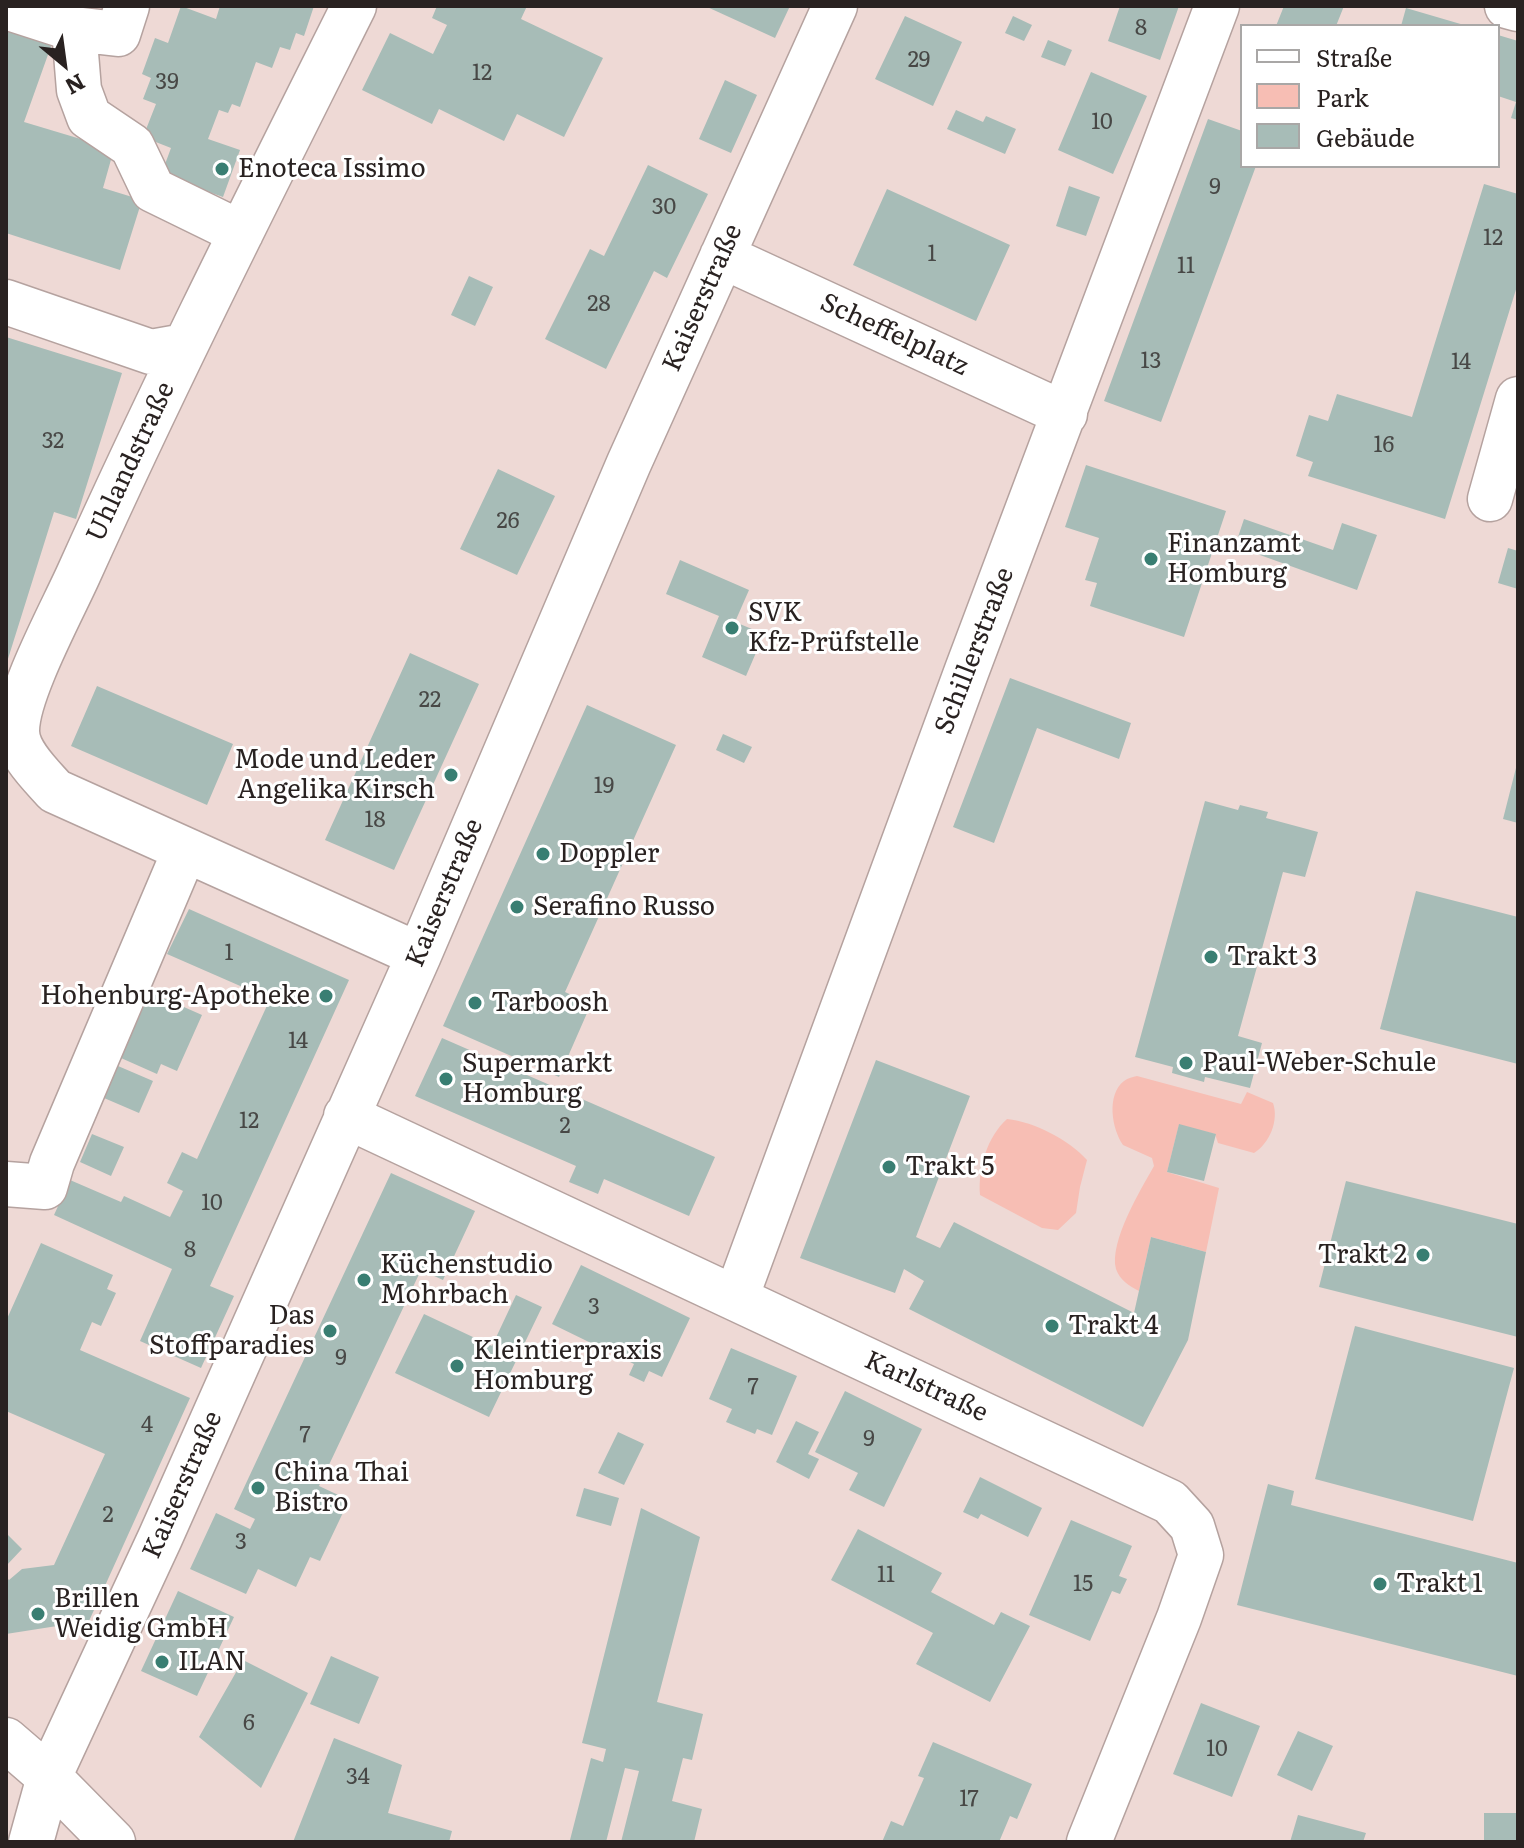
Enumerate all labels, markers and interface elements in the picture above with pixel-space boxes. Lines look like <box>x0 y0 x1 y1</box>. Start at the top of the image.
house number: 8 <box>1135 16 1147 42</box>
north arrow <box>24 24 104 104</box>
legend <box>1240 24 1500 168</box>
text: Straße <box>1316 39 1392 74</box>
house number: 29 <box>908 48 930 74</box>
house number: 12 <box>472 61 492 87</box>
text: N <box>60 67 92 104</box>
house number: 39 <box>155 70 179 96</box>
text: Park <box>1316 79 1369 114</box>
house number: 10 <box>1091 110 1113 136</box>
text: Gebäude <box>1316 119 1415 154</box>
place label: Enoteca Issimo <box>238 153 426 185</box>
marker: Enoteca Issimo <box>213 160 231 178</box>
house number: 9 <box>1209 175 1221 201</box>
house number: 30 <box>652 195 676 221</box>
street label: Kaiserstraße <box>657 219 749 377</box>
house number: 12 <box>1483 226 1503 252</box>
house number: 1 <box>928 242 936 268</box>
house number: 11 <box>1177 254 1195 280</box>
street label: Scheffelplatz <box>815 287 973 383</box>
house number: 28 <box>587 292 611 318</box>
house number: 13 <box>1141 349 1161 375</box>
house number: 14 <box>1451 350 1471 376</box>
street label: Uhlandstraße <box>80 377 182 547</box>
house number: 32 <box>42 429 64 455</box>
house number: 16 <box>1374 433 1394 459</box>
house number: 26 <box>497 509 519 535</box>
place label: Finanzamt Homburg <box>1167 528 1301 590</box>
marker: Finanzamt Homburg <box>1142 550 1160 568</box>
street label: Schillerstraße <box>929 563 1021 739</box>
place label: SVK Kfz-Prüfstelle <box>748 597 919 658</box>
marker: SVK Kfz-Prüfstelle <box>723 619 741 637</box>
house number: 22 <box>419 688 441 714</box>
place label: Mode und Leder Angelika Kirsch <box>234 744 435 806</box>
marker: Mode und Leder Angelika Kirsch <box>442 766 460 784</box>
house number: 19 <box>594 774 614 800</box>
house number: 18 <box>364 808 386 834</box>
street label: Kaiserstraße <box>400 814 490 972</box>
place label: Doppler <box>559 838 659 870</box>
marker: Doppler <box>534 845 552 863</box>
place label: Serafino Russo <box>533 891 715 923</box>
marker: Serafino Russo <box>508 898 526 916</box>
house number: 1 <box>225 941 233 967</box>
place label: Trakt 3 <box>1227 941 1317 973</box>
marker: Trakt 3 <box>1202 948 1220 966</box>
place label: Hohenburg-Apotheke <box>40 980 310 1012</box>
marker: Hohenburg-Apotheke <box>317 987 335 1005</box>
place label: Tarboosh <box>491 987 609 1019</box>
marker: Tarboosh <box>466 994 484 1012</box>
house number: 14 <box>288 1029 308 1055</box>
place label: Paul-Weber-Schule <box>1202 1047 1436 1079</box>
place label: Supermarkt Homburg <box>462 1048 612 1110</box>
marker: Paul-Weber-Schule <box>1177 1054 1195 1072</box>
marker: Supermarkt Homburg <box>437 1070 455 1088</box>
house number: 12 <box>239 1109 259 1135</box>
house number: 2 <box>559 1114 571 1140</box>
place label: Trakt 5 <box>905 1151 994 1183</box>
marker: Trakt 5 <box>880 1158 898 1176</box>
house number: 10 <box>201 1191 223 1217</box>
house number: 8 <box>184 1238 196 1264</box>
place label: Trakt 2 <box>1318 1239 1407 1271</box>
marker: Trakt 2 <box>1414 1246 1432 1264</box>
place label: Küchenstudio Mohrbach <box>380 1249 553 1310</box>
marker: Küchenstudio Mohrbach <box>355 1271 373 1289</box>
house number: 3 <box>588 1295 600 1321</box>
place label: Das Stoffparadies <box>149 1300 314 1362</box>
place label: Trakt 4 <box>1068 1310 1159 1342</box>
marker: Trakt 4 <box>1043 1317 1061 1335</box>
marker: Das Stoffparadies <box>321 1322 339 1340</box>
place label: Kleintierpraxis Homburg <box>473 1335 662 1396</box>
street label: Karlstraße <box>859 1345 993 1429</box>
house number: 9 <box>335 1346 347 1372</box>
marker: Kleintierpraxis Homburg <box>448 1357 466 1375</box>
house number: 7 <box>747 1375 759 1401</box>
street label: Kaiserstraße <box>137 1406 229 1564</box>
house number: 4 <box>141 1413 153 1439</box>
house number: 7 <box>299 1423 311 1449</box>
house number: 9 <box>863 1427 875 1453</box>
place label: China Thai Bistro <box>274 1457 409 1518</box>
marker: China Thai Bistro <box>249 1479 267 1497</box>
house number: 2 <box>102 1503 114 1529</box>
house number: 3 <box>235 1530 247 1556</box>
house number: 11 <box>877 1563 895 1589</box>
place label: Trakt 1 <box>1396 1568 1483 1600</box>
house number: 15 <box>1073 1572 1093 1598</box>
marker: Trakt 1 <box>1371 1575 1389 1593</box>
place label: Brillen Weidig GmbH <box>54 1583 228 1644</box>
marker: Brillen Weidig GmbH <box>29 1605 47 1623</box>
place label: ILAN <box>178 1646 246 1678</box>
marker: ILAN <box>153 1653 171 1671</box>
house number: 6 <box>243 1711 255 1737</box>
house number: 10 <box>1206 1737 1228 1763</box>
house number: 34 <box>346 1765 370 1791</box>
house number: 17 <box>959 1787 979 1813</box>

